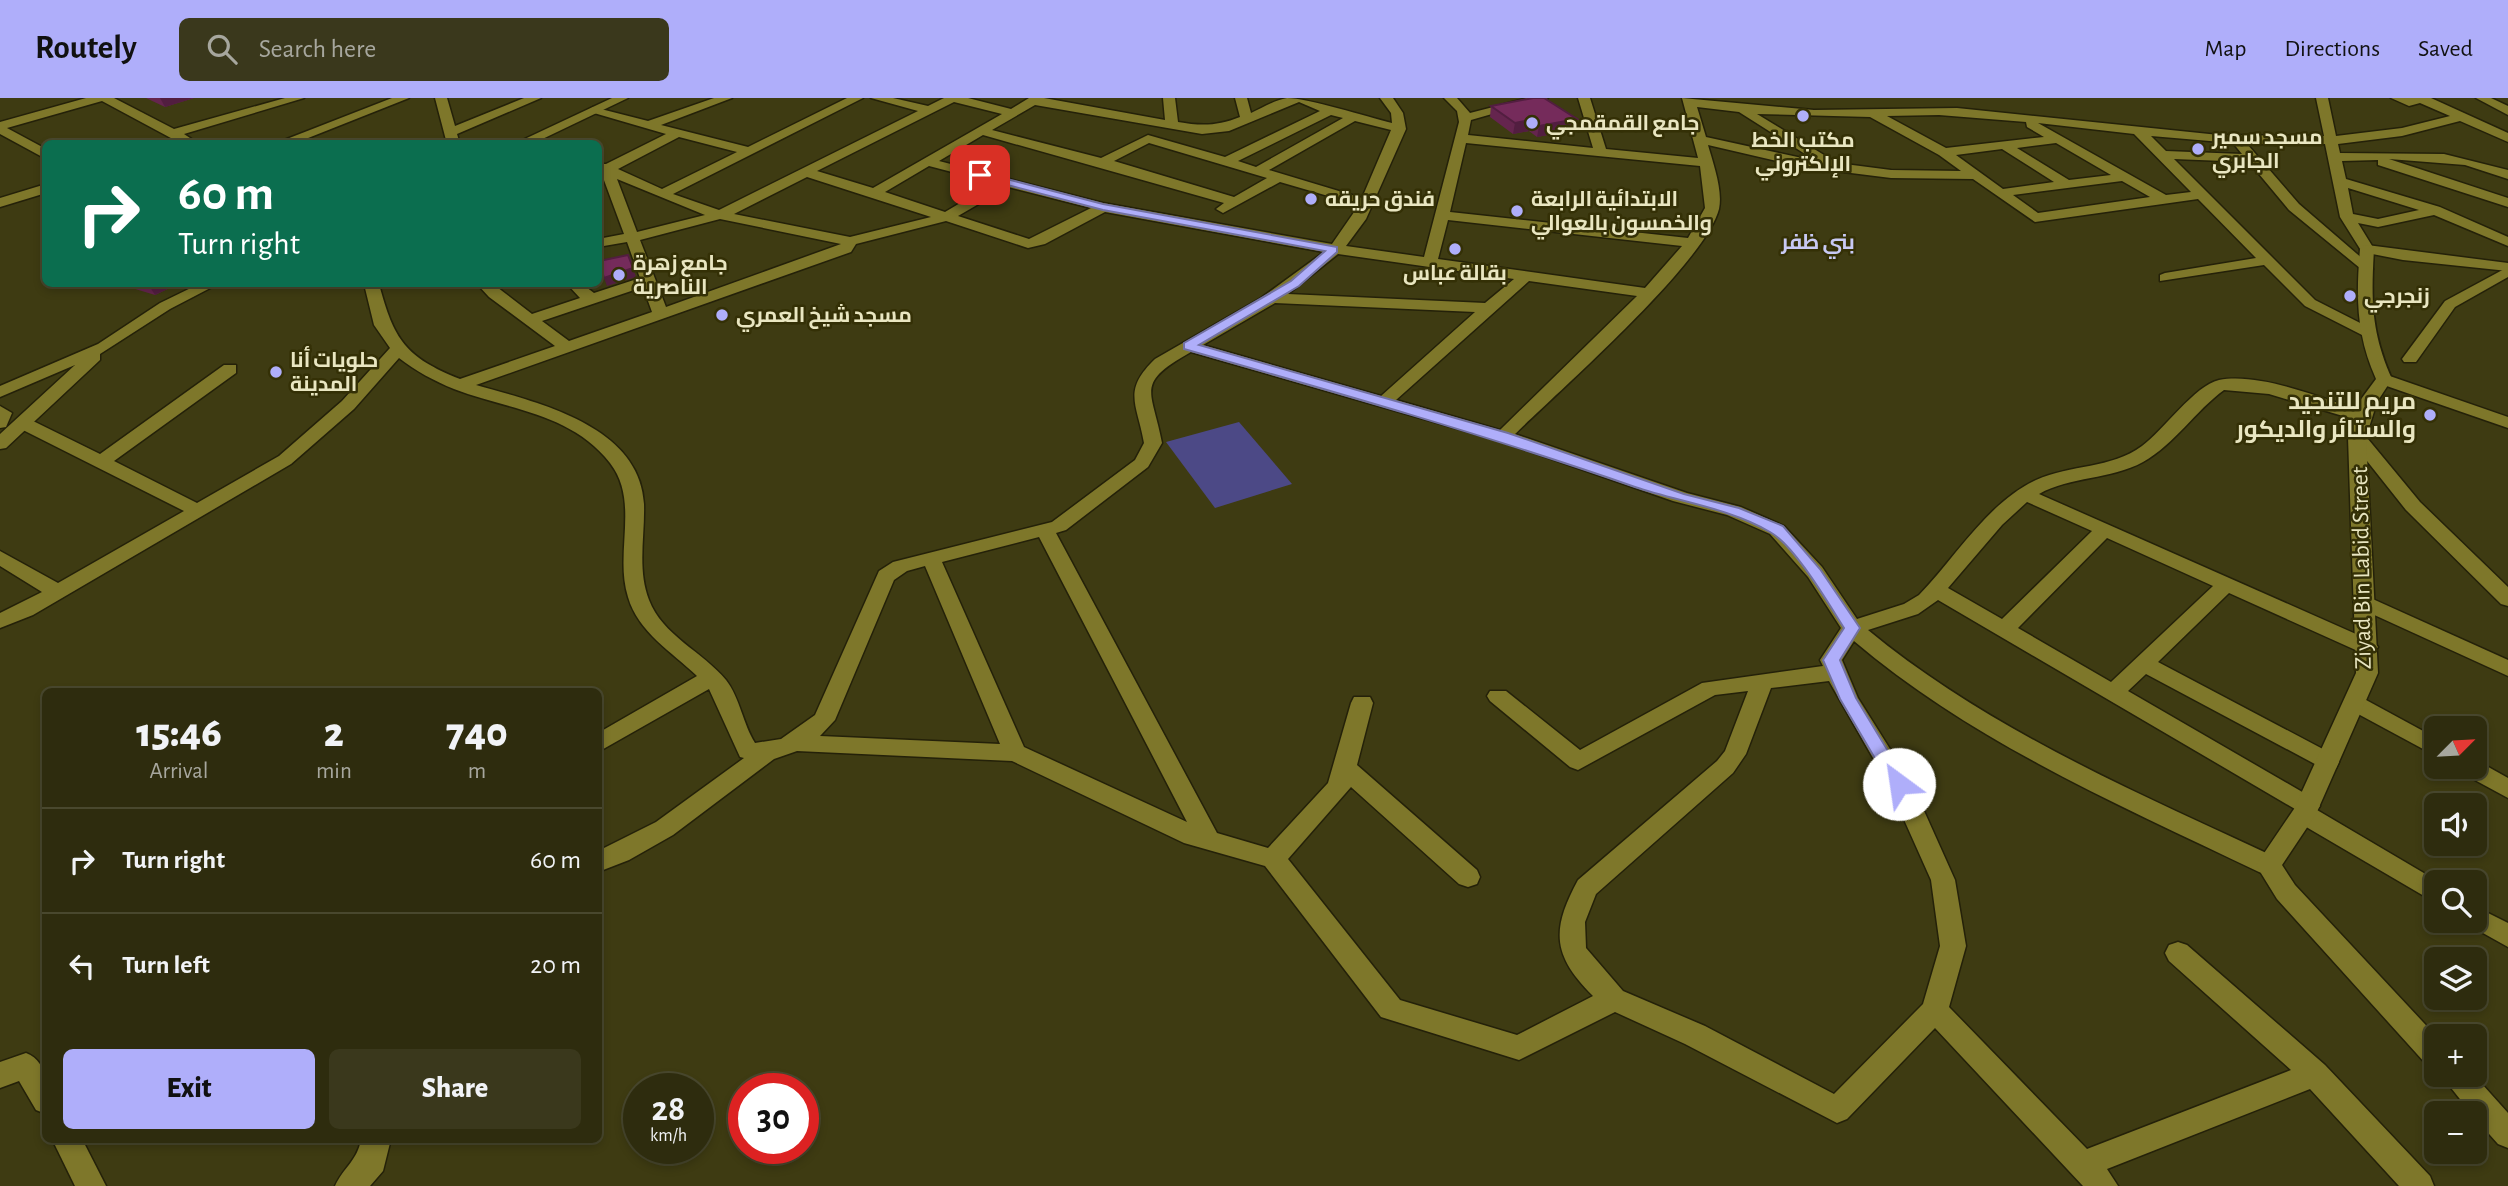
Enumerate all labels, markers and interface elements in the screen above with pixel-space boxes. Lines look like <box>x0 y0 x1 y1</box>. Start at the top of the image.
search box <box>179 18 669 81</box>
icon: search <box>203 30 241 68</box>
text: Routely <box>35 32 137 65</box>
text: Search here <box>259 36 376 62</box>
text: Map <box>2204 37 2246 61</box>
text: Directions <box>2284 37 2380 61</box>
text: Saved <box>2418 37 2473 61</box>
marker: مكتب الخط الإلكتروني <box>1795 108 1811 124</box>
place label: جامع القمقمجي <box>1546 113 1699 140</box>
marker: جامع القمقمجي <box>1524 115 1540 131</box>
place label: مسجد سمير الجابري <box>2211 127 2323 178</box>
place label: مكتب الخط الإلكتروني <box>1751 130 1855 181</box>
marker: مسجد سمير الجابري <box>2190 141 2206 157</box>
pin <box>950 145 1010 205</box>
icon: arrive <box>961 156 999 194</box>
icon: right <box>63 168 154 259</box>
text: 60 m <box>178 170 274 219</box>
place label: فندق حريقه <box>1325 189 1435 212</box>
place label: الابتدائية الرابعة والخمسون بالعوالي <box>1531 189 1712 240</box>
marker: فندق حريقه <box>1303 191 1319 207</box>
marker: الابتدائية الرابعة والخمسون بالعوالي <box>1509 203 1525 219</box>
text: Turn right <box>178 228 300 260</box>
district label: بني ظفر <box>1780 232 1855 259</box>
marker: بقالة عباس <box>1447 241 1463 257</box>
place label: جامع زهرة الناصرية <box>633 253 728 299</box>
place label: بقالة عباس <box>1403 263 1507 285</box>
marker: جامع زهرة الناصرية <box>611 267 627 283</box>
place label: زنجرجي <box>2364 286 2430 313</box>
marker: زنجرجي <box>2342 288 2358 304</box>
place label: مسجد شيخ العمري <box>736 304 912 332</box>
marker: مسجد شيخ العمري <box>714 307 730 323</box>
place label: حلويات أنا المدينة <box>290 346 378 396</box>
marker: حلويات أنا المدينة <box>268 364 284 380</box>
place label: مريم للتنجيد والستائر والديكور <box>2235 390 2416 443</box>
marker: مريم للتنجيد والستائر والديكور <box>2422 407 2438 423</box>
street label: Ziyad Bin Labid Street <box>2348 466 2376 670</box>
text: 15:46 <box>136 712 222 754</box>
text: 2 <box>324 712 344 754</box>
text: 740 <box>446 712 508 754</box>
north arrow <box>2424 716 2487 779</box>
map controls <box>2424 716 2487 1164</box>
position arrow <box>1862 747 1936 821</box>
text: Arrival <box>149 760 209 783</box>
text: min <box>316 760 352 783</box>
text: m <box>468 760 486 783</box>
button: sound <box>2424 793 2487 856</box>
icon: right <box>63 842 101 880</box>
text: Turn right <box>122 847 225 873</box>
text: 60 m <box>530 847 581 873</box>
button: search <box>2424 870 2487 933</box>
icon: left <box>63 947 101 985</box>
button: layers <box>2424 947 2487 1010</box>
text: Turn left <box>122 952 210 978</box>
text: 20 m <box>530 952 581 978</box>
button: + <box>2424 1024 2487 1087</box>
button: Exit <box>63 1049 315 1129</box>
button: Share <box>329 1049 581 1129</box>
speed limit sign: 30 <box>728 1073 819 1164</box>
text: 28 <box>652 1092 685 1127</box>
button: − <box>2424 1101 2487 1164</box>
text: km/h <box>650 1127 687 1145</box>

